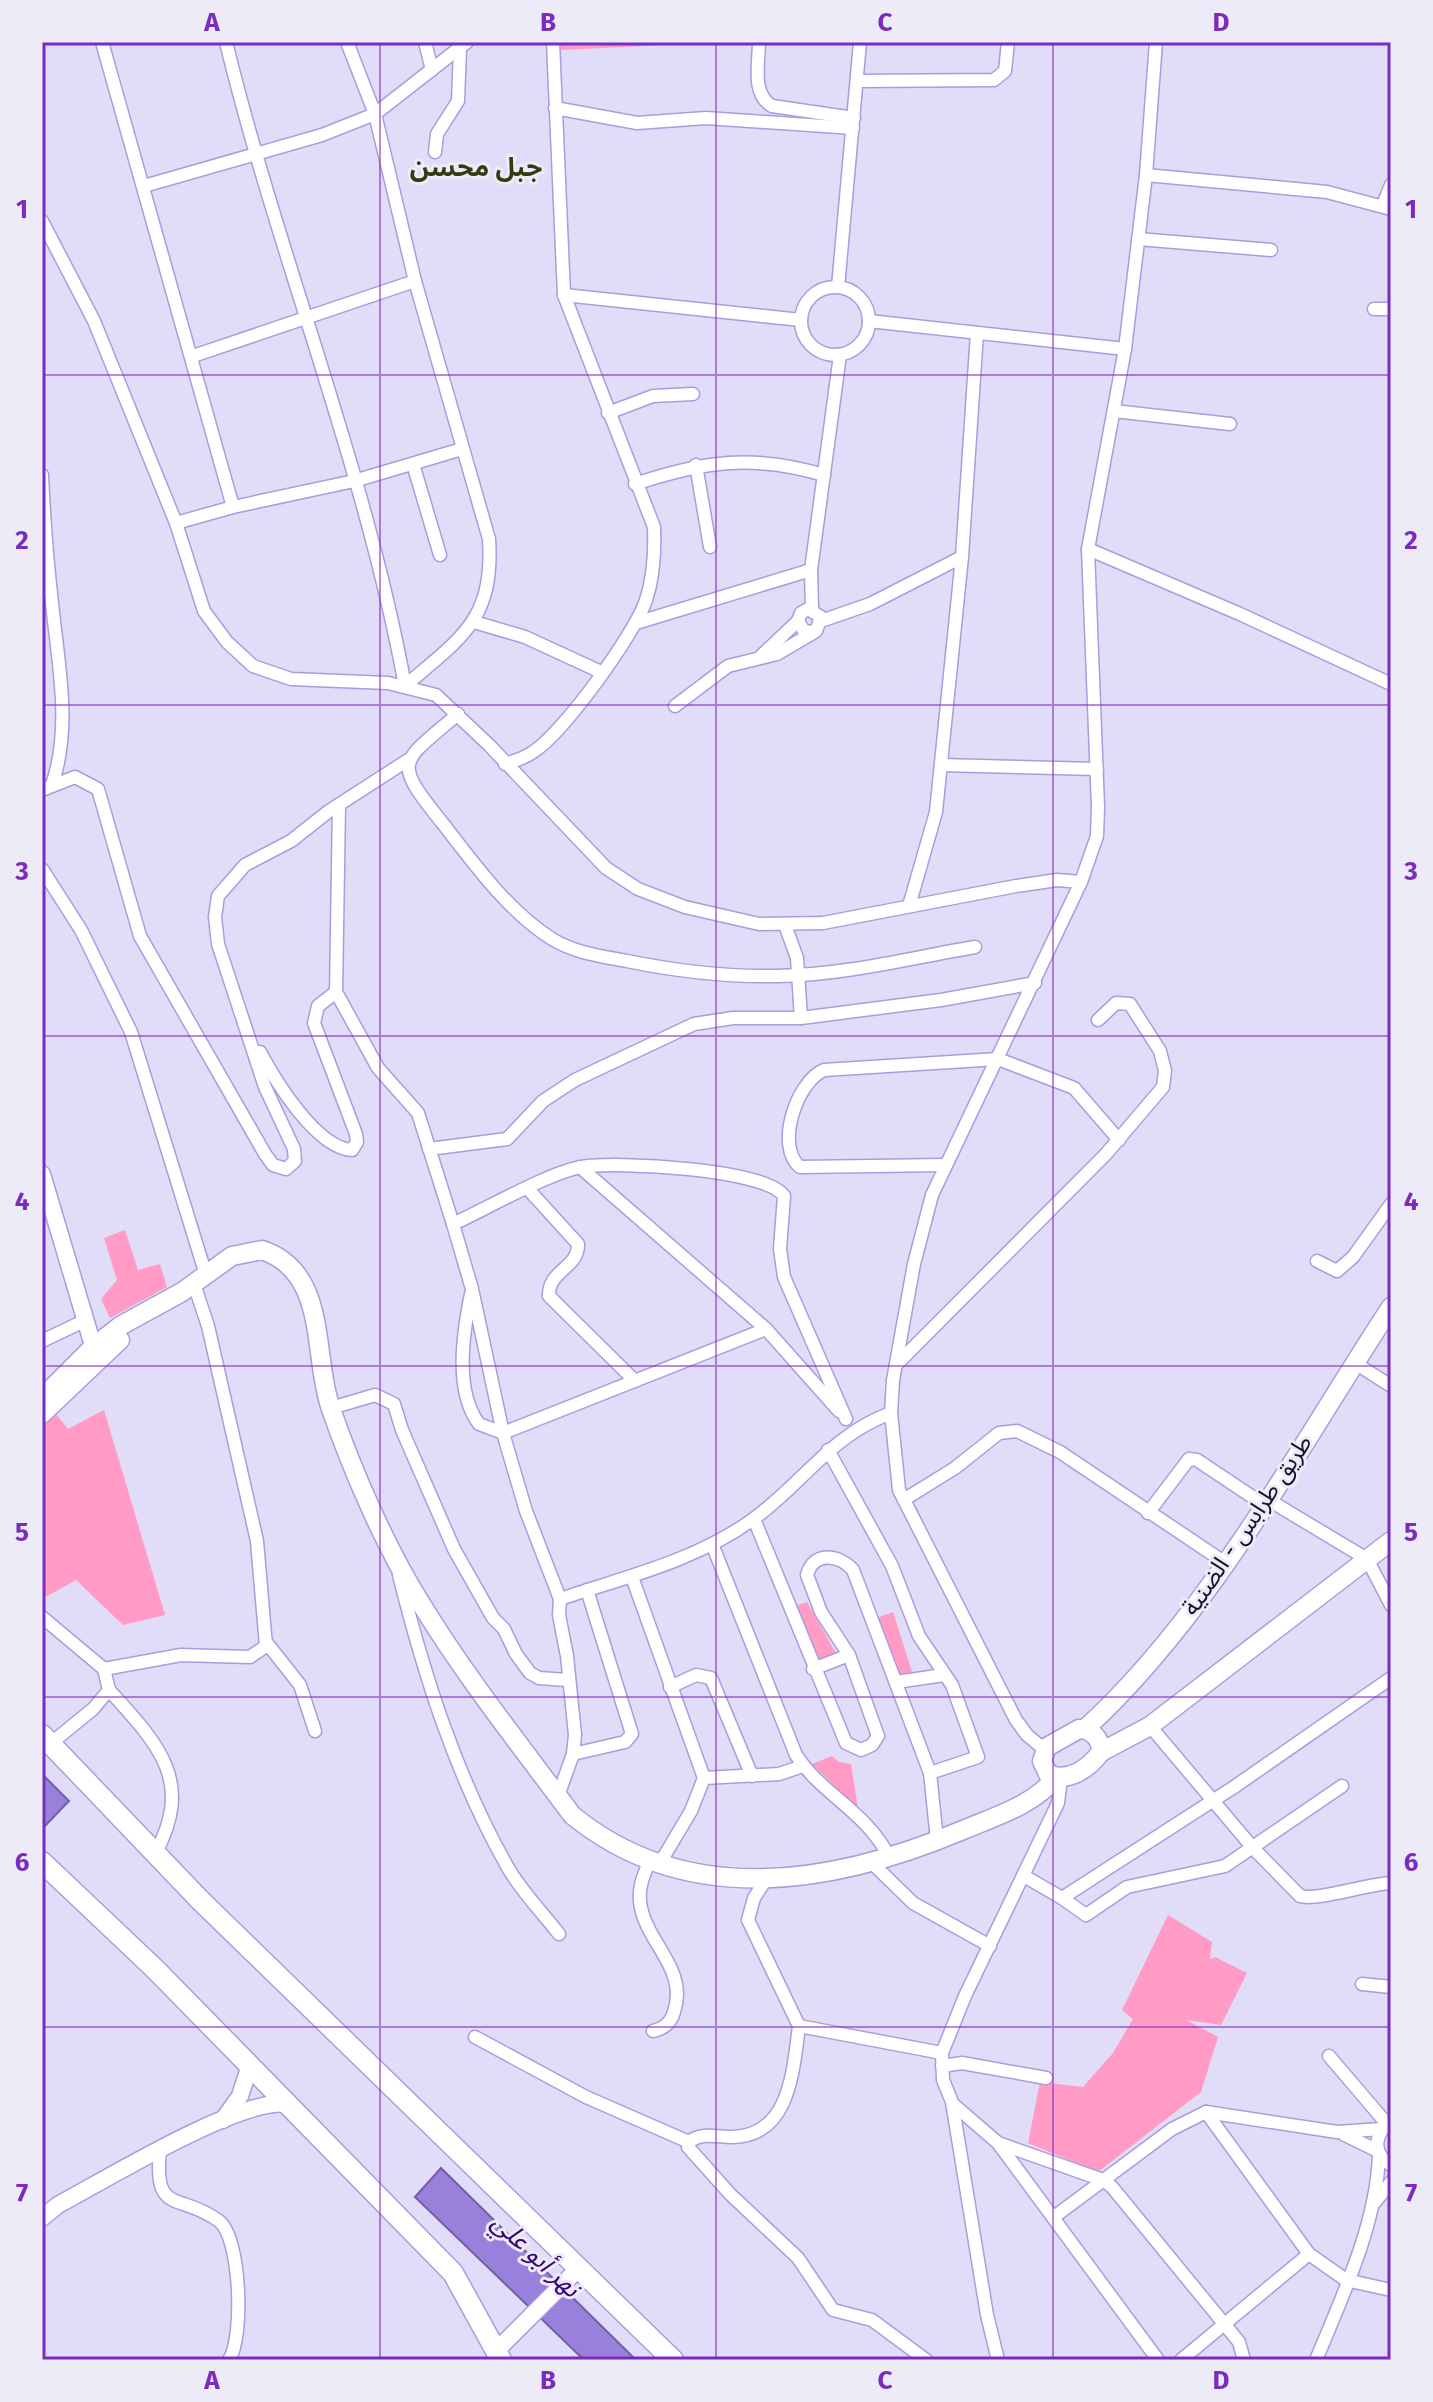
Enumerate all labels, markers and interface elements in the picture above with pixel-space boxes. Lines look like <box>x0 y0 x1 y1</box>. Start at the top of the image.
text: A <box>203 7 220 38</box>
text: B <box>540 7 556 38</box>
text: C <box>878 7 893 38</box>
text: D <box>1213 7 1230 38</box>
district label: جبل محسن <box>410 152 542 183</box>
text: 1 <box>16 194 28 225</box>
text: 1 <box>1405 194 1417 225</box>
text: 2 <box>15 525 29 556</box>
text: 2 <box>1404 525 1418 556</box>
text: 3 <box>14 856 29 887</box>
text: 3 <box>1403 856 1418 887</box>
text: 4 <box>15 1186 30 1217</box>
text: 4 <box>1404 1186 1419 1217</box>
street label: طريق طرابس - الضنية <box>1176 1429 1319 1621</box>
text: 5 <box>15 1517 29 1548</box>
text: 5 <box>1404 1517 1418 1548</box>
text: 6 <box>15 1847 30 1878</box>
text: 6 <box>1404 1847 1419 1878</box>
text: 7 <box>16 2178 28 2209</box>
text: 7 <box>1405 2178 1417 2209</box>
water label: نهر أبو علي <box>483 2205 589 2308</box>
text: A <box>203 2365 220 2396</box>
text: B <box>540 2365 556 2396</box>
text: C <box>878 2365 893 2396</box>
text: D <box>1213 2365 1230 2396</box>

